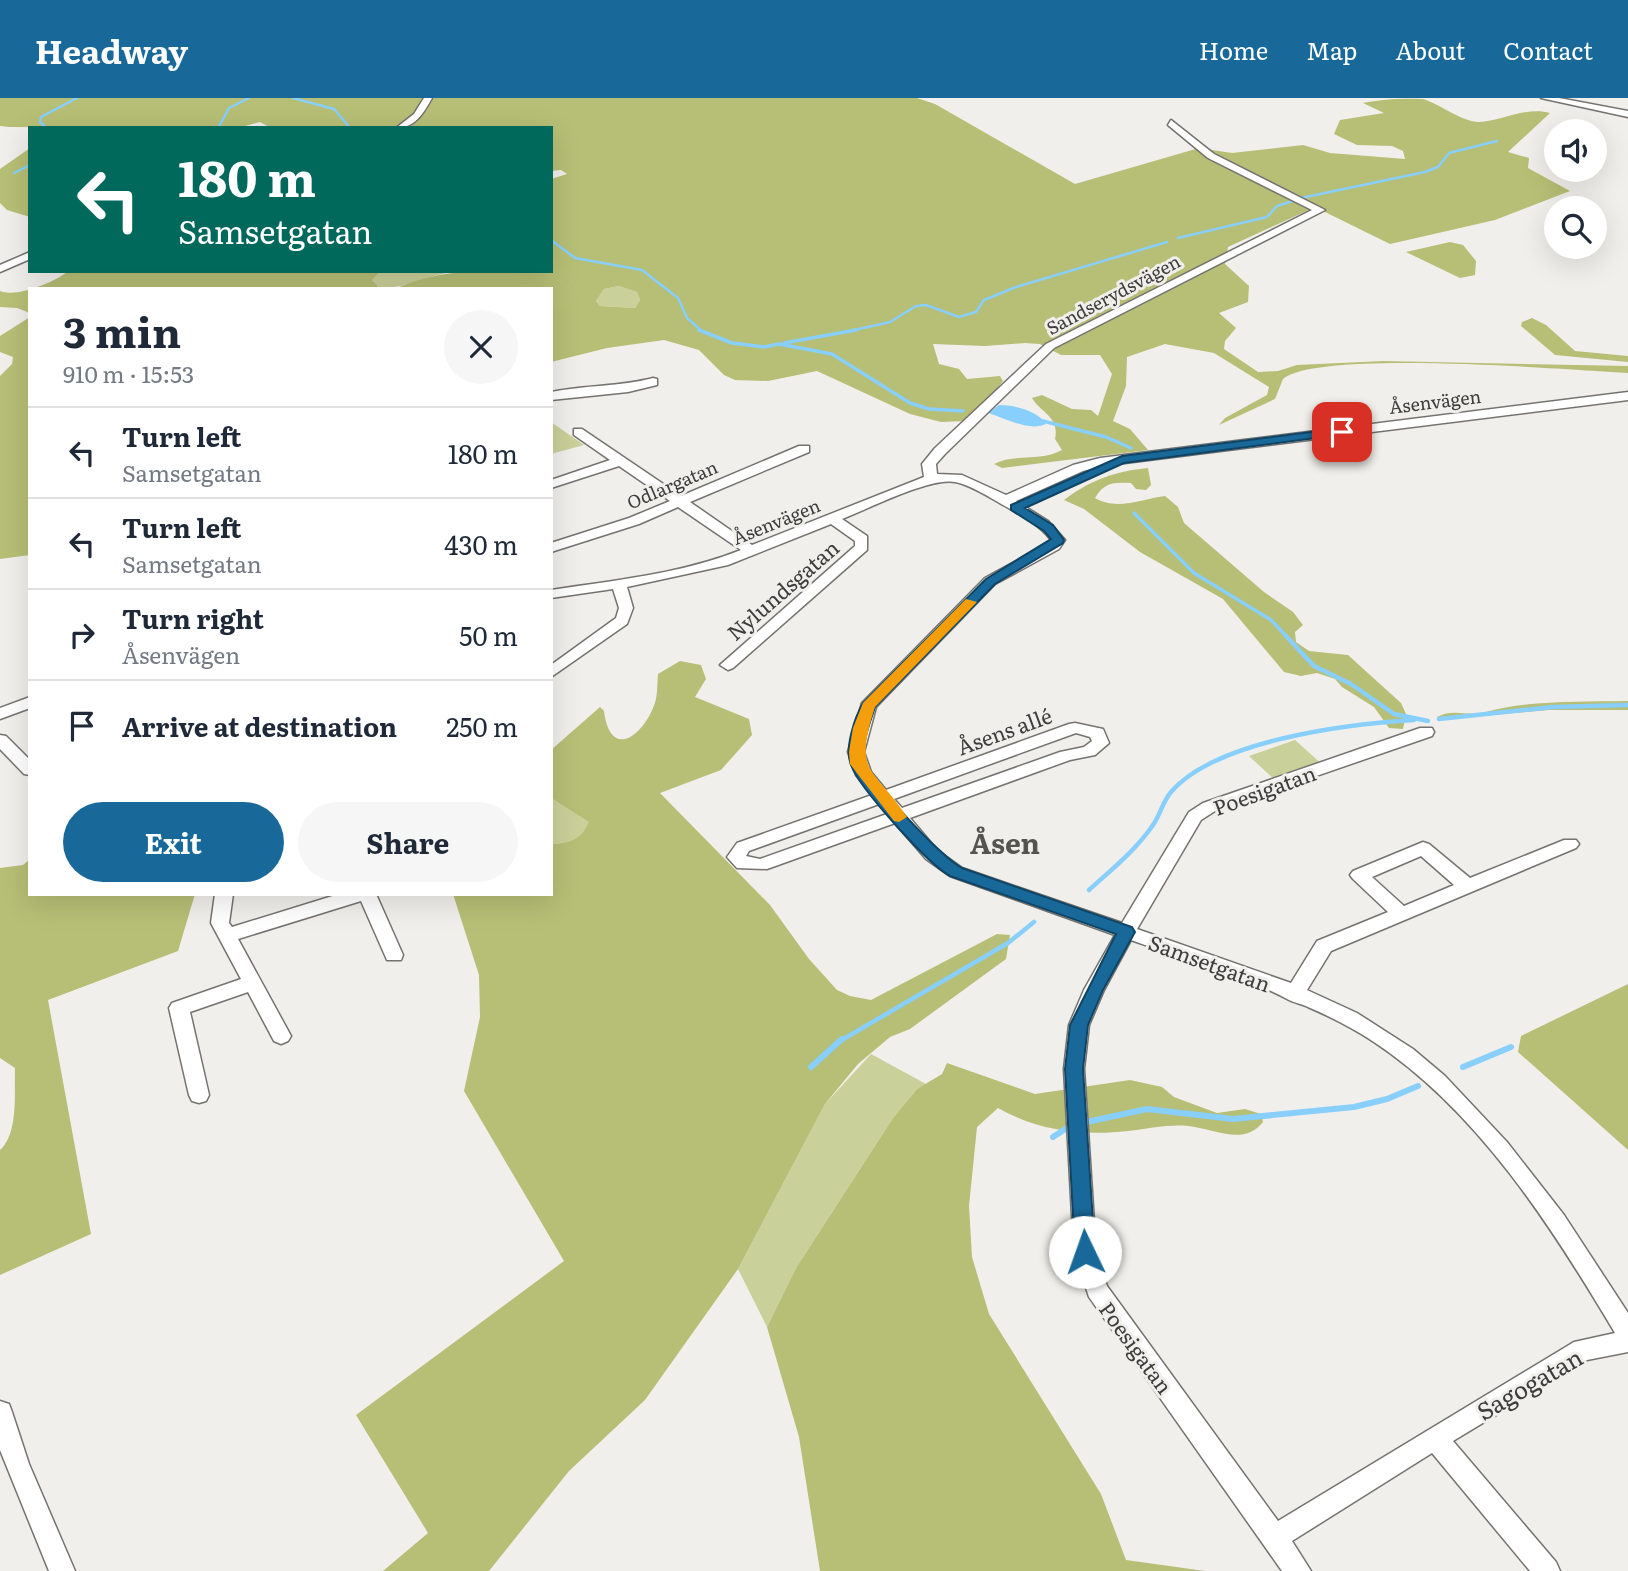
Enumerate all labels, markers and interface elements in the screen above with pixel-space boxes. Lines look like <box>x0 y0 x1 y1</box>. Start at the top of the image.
text: Headway <box>35 25 188 74</box>
text: Home <box>1199 32 1268 67</box>
text: Map <box>1306 32 1357 67</box>
text: About <box>1395 32 1465 67</box>
text: Contact <box>1503 32 1593 67</box>
map controls <box>1544 119 1607 259</box>
button: sound <box>1544 119 1607 182</box>
text: 180 m <box>178 139 316 212</box>
icon: left <box>63 154 154 245</box>
button: search <box>1544 196 1607 259</box>
text: Samsetgatan <box>178 206 373 254</box>
street label: Sandserydsvägen <box>1041 247 1185 341</box>
text: 3 min <box>63 299 181 361</box>
button: close <box>444 310 518 384</box>
text: 910 m · 15:53 <box>63 356 194 390</box>
street label: Åsenvägen <box>1387 382 1483 420</box>
pin <box>1312 402 1372 462</box>
icon: arrive <box>1323 413 1361 451</box>
text: Turn left <box>122 416 241 455</box>
text: 180 m <box>448 433 518 472</box>
icon: left <box>63 434 101 472</box>
street label: Odlargatan <box>622 453 722 515</box>
text: Samsetgatan <box>122 455 262 489</box>
street label: Åsenvägen <box>728 491 824 551</box>
text: Turn left <box>122 507 241 546</box>
text: 430 m <box>444 524 518 563</box>
icon: left <box>63 525 101 563</box>
street label: Nylundsgatan <box>719 531 845 646</box>
text: Samsetgatan <box>122 546 262 580</box>
text: Turn right <box>122 598 264 637</box>
text: 50 m <box>459 615 518 654</box>
icon: right <box>63 616 101 654</box>
text: Åsenvägen <box>122 637 240 671</box>
street label: Åsens allé <box>952 698 1056 762</box>
text: Arrive at destination <box>122 706 397 745</box>
text: 250 m <box>446 706 518 745</box>
icon: arrive <box>63 707 101 745</box>
street label: Poesigatan <box>1208 756 1320 822</box>
button: Exit <box>63 802 284 882</box>
button: Share <box>298 802 518 882</box>
district label: Åsen <box>970 821 1040 863</box>
street label: Samsetgatan <box>1145 926 1275 998</box>
position arrow <box>1048 1215 1122 1289</box>
street label: Poesigatan <box>1093 1294 1181 1400</box>
street label: Sagogatan <box>1469 1338 1589 1428</box>

